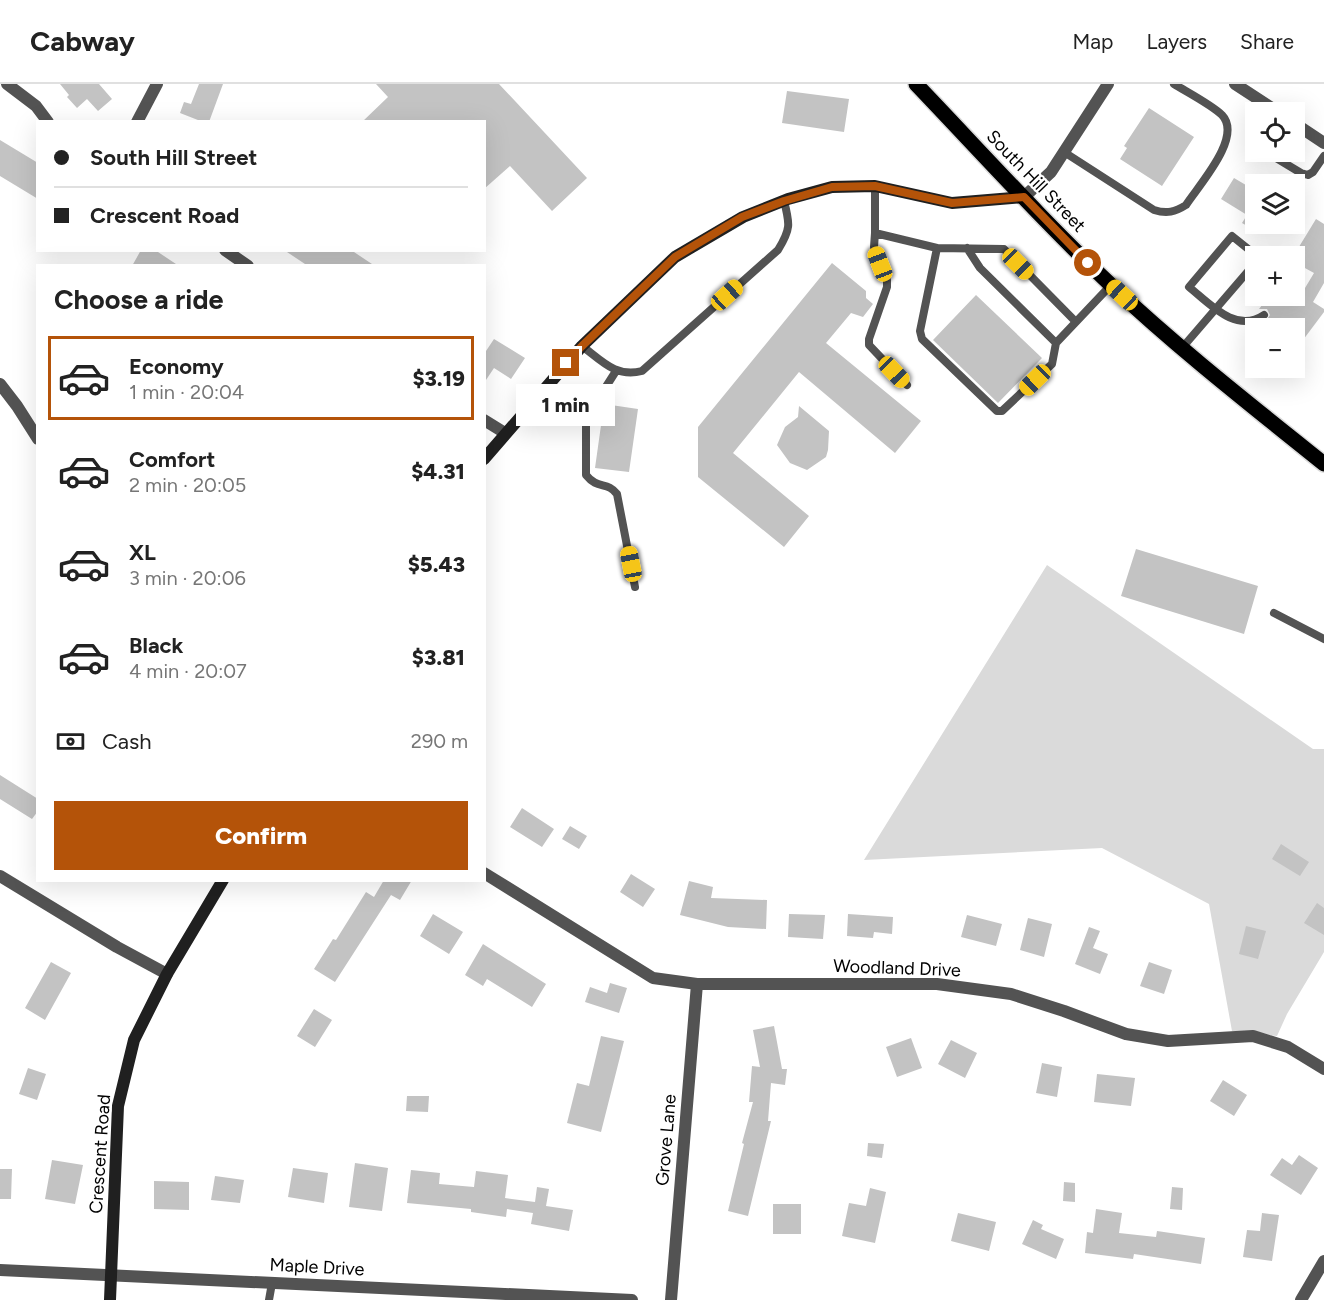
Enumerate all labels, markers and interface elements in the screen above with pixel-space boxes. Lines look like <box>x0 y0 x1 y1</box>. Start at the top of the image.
text: Cabway <box>30 24 135 58</box>
text: Map <box>1073 29 1113 54</box>
text: Layers <box>1146 29 1207 54</box>
text: Share <box>1240 29 1294 54</box>
map controls <box>1245 102 1305 378</box>
button: locate <box>1245 102 1305 162</box>
street label: South Hill Street <box>982 125 1090 237</box>
text: South Hill Street <box>90 144 257 171</box>
button: layers <box>1245 174 1305 234</box>
text: Crescent Road <box>90 202 239 229</box>
car <box>865 244 895 284</box>
car <box>999 245 1037 283</box>
button: + <box>1245 246 1305 306</box>
route start <box>1074 249 1101 276</box>
car <box>708 276 746 314</box>
car <box>1103 276 1141 314</box>
text: Choose a ride <box>54 283 223 316</box>
button: − <box>1245 318 1305 378</box>
route end <box>552 349 579 376</box>
icon: car <box>57 351 111 405</box>
text: Economy <box>129 353 224 380</box>
car <box>875 353 913 391</box>
car <box>1016 361 1054 399</box>
text: $3.19 <box>412 365 465 392</box>
text: 1 min · 20:04 <box>129 380 244 404</box>
callout: 1 min <box>516 384 616 426</box>
text: 1 min <box>542 393 589 417</box>
icon: car <box>57 444 111 498</box>
text: Comfort <box>129 446 215 473</box>
text: $4.31 <box>411 458 465 485</box>
text: 2 min · 20:05 <box>129 473 246 497</box>
icon: car <box>57 537 111 591</box>
text: XL <box>129 539 156 566</box>
car <box>619 545 643 583</box>
text: $5.43 <box>408 551 465 578</box>
text: 3 min · 20:06 <box>129 566 246 590</box>
icon: car <box>57 630 111 684</box>
text: Black <box>129 632 183 659</box>
text: $3.81 <box>412 644 465 671</box>
text: 4 min · 20:07 <box>129 659 247 683</box>
icon: cash <box>54 725 87 758</box>
text: Cash <box>102 728 152 755</box>
text: 290 m <box>411 729 468 753</box>
button: Confirm <box>54 801 468 870</box>
street label: Woodland Drive <box>833 955 961 981</box>
street label: Grove Lane <box>651 1093 681 1187</box>
street label: Crescent Road <box>85 1094 115 1214</box>
street label: Maple Drive <box>269 1254 365 1280</box>

